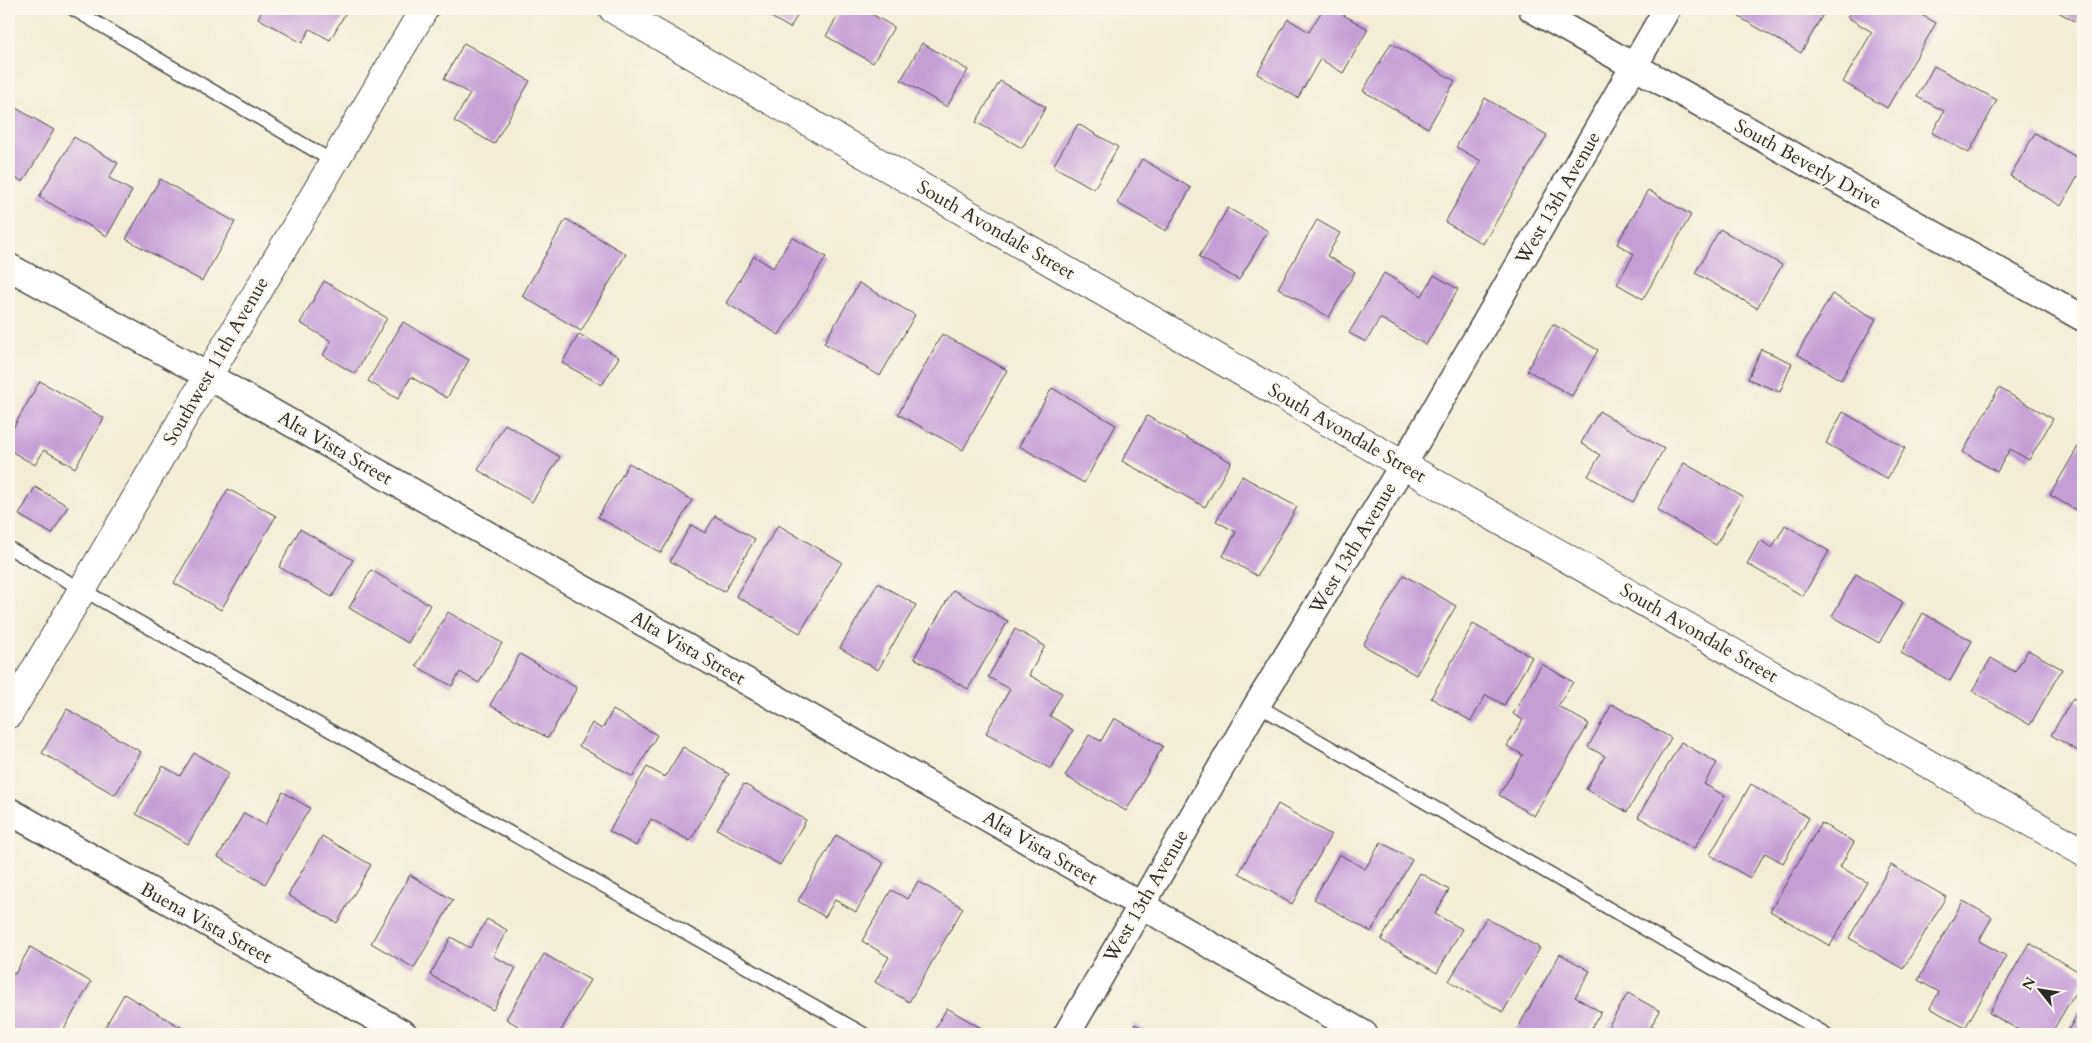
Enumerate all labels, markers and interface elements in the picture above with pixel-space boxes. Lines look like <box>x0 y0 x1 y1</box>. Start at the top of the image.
street label: South Beverly Drive <box>1730 113 1886 215</box>
street label: West 13th Avenue <box>1509 127 1607 270</box>
street label: South Avondale Street <box>912 174 1080 286</box>
street label: Southwest 11th Avenue <box>157 272 275 450</box>
street label: South Avondale Street <box>1263 377 1431 489</box>
street label: Alta Vista Street <box>273 405 397 491</box>
street label: West 13th Avenue <box>1303 477 1403 620</box>
street label: South Avondale Street <box>1615 577 1783 689</box>
street label: Alta Vista Street <box>626 605 750 691</box>
street label: Alta Vista Street <box>978 805 1102 891</box>
street label: West 13th Avenue <box>1097 825 1195 968</box>
street label: Buena Vista Street <box>136 876 276 970</box>
north arrow <box>2014 966 2064 1016</box>
text: N <box>2018 974 2040 994</box>

